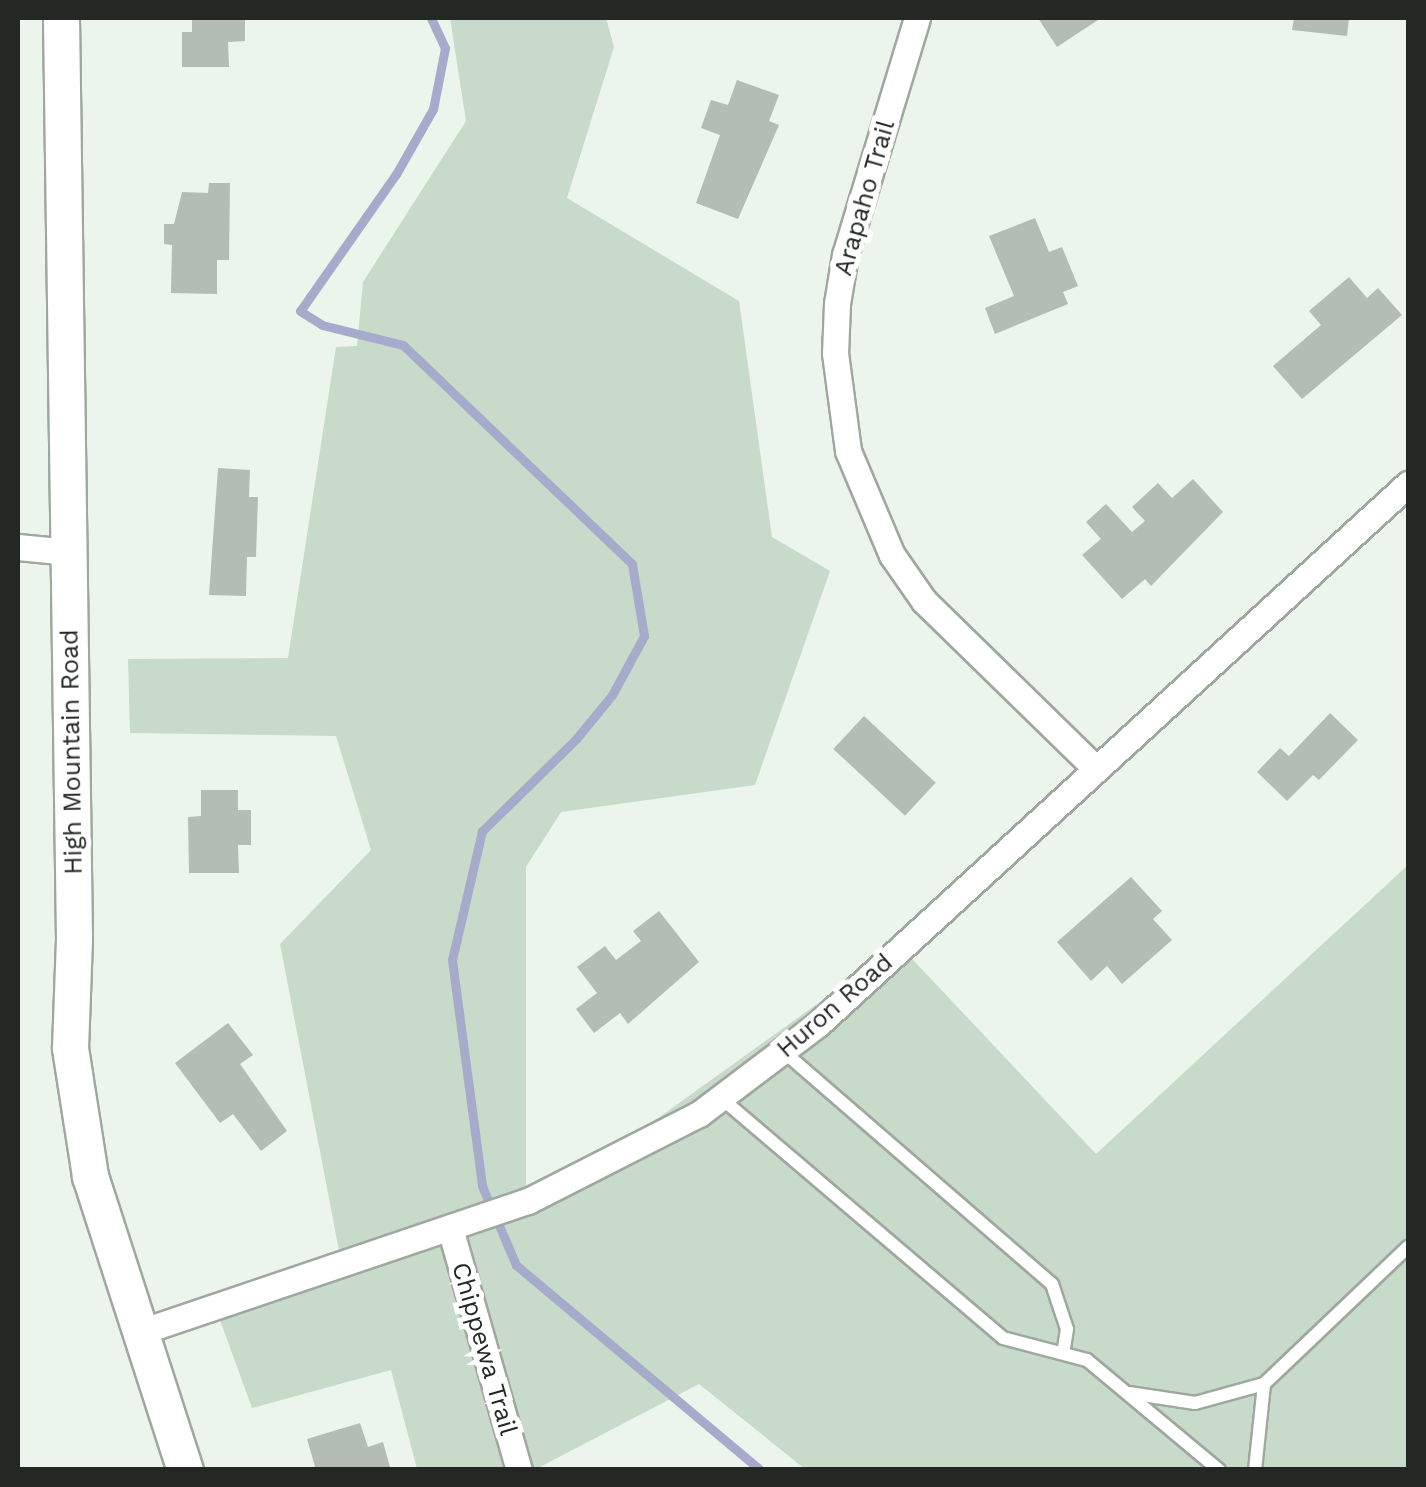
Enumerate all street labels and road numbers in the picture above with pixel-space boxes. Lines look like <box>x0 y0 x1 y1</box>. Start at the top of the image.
street label: Arapaho Trail <box>828 116 902 280</box>
street label: High Mountain Road <box>55 629 89 875</box>
street label: Huron Road <box>771 948 899 1064</box>
street label: Chippewa Trail <box>445 1258 523 1440</box>

